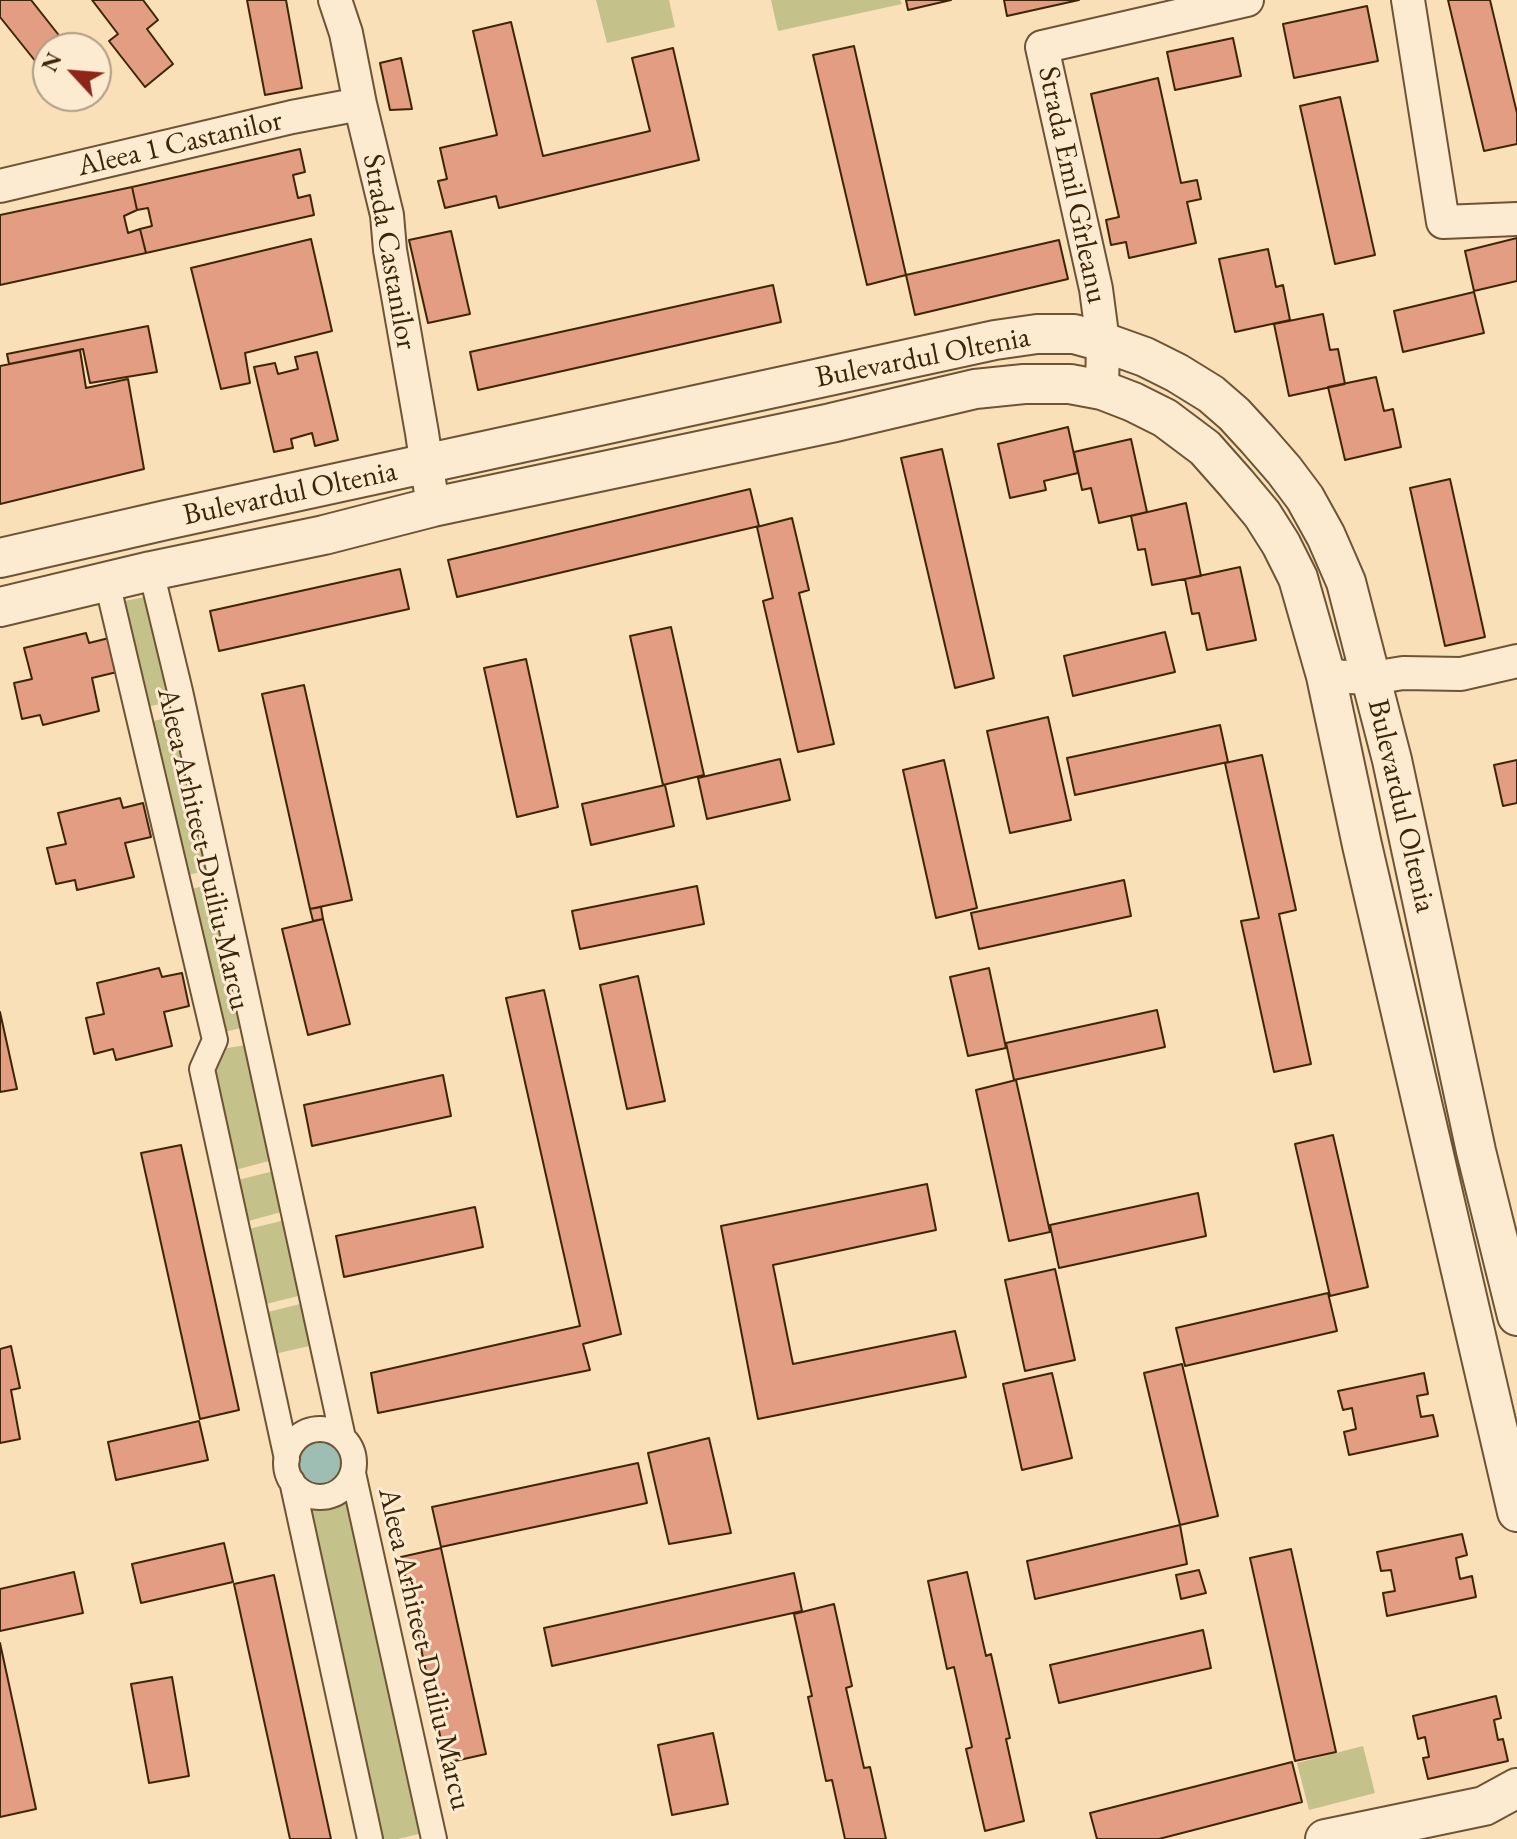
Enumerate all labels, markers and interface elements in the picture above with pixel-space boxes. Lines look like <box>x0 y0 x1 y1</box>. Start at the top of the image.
north arrow <box>32 32 112 112</box>
text: N <box>35 48 69 76</box>
street label: Strada Emil Gîrleanu <box>1029 63 1115 307</box>
street label: Aleea 1 Castanilor <box>74 103 286 185</box>
street label: Strada Castanilor <box>354 151 424 353</box>
street label: Bulevardul Oltenia <box>813 320 1033 396</box>
street label: Bulevardul Oltenia <box>180 454 400 534</box>
street label: Aleea Arhitect Duiliu Marcu <box>148 684 258 1014</box>
street label: Bulevardul Oltenia <box>1359 696 1443 916</box>
street label: Aleea Arhitect Duiliu Marcu <box>369 1484 479 1814</box>

